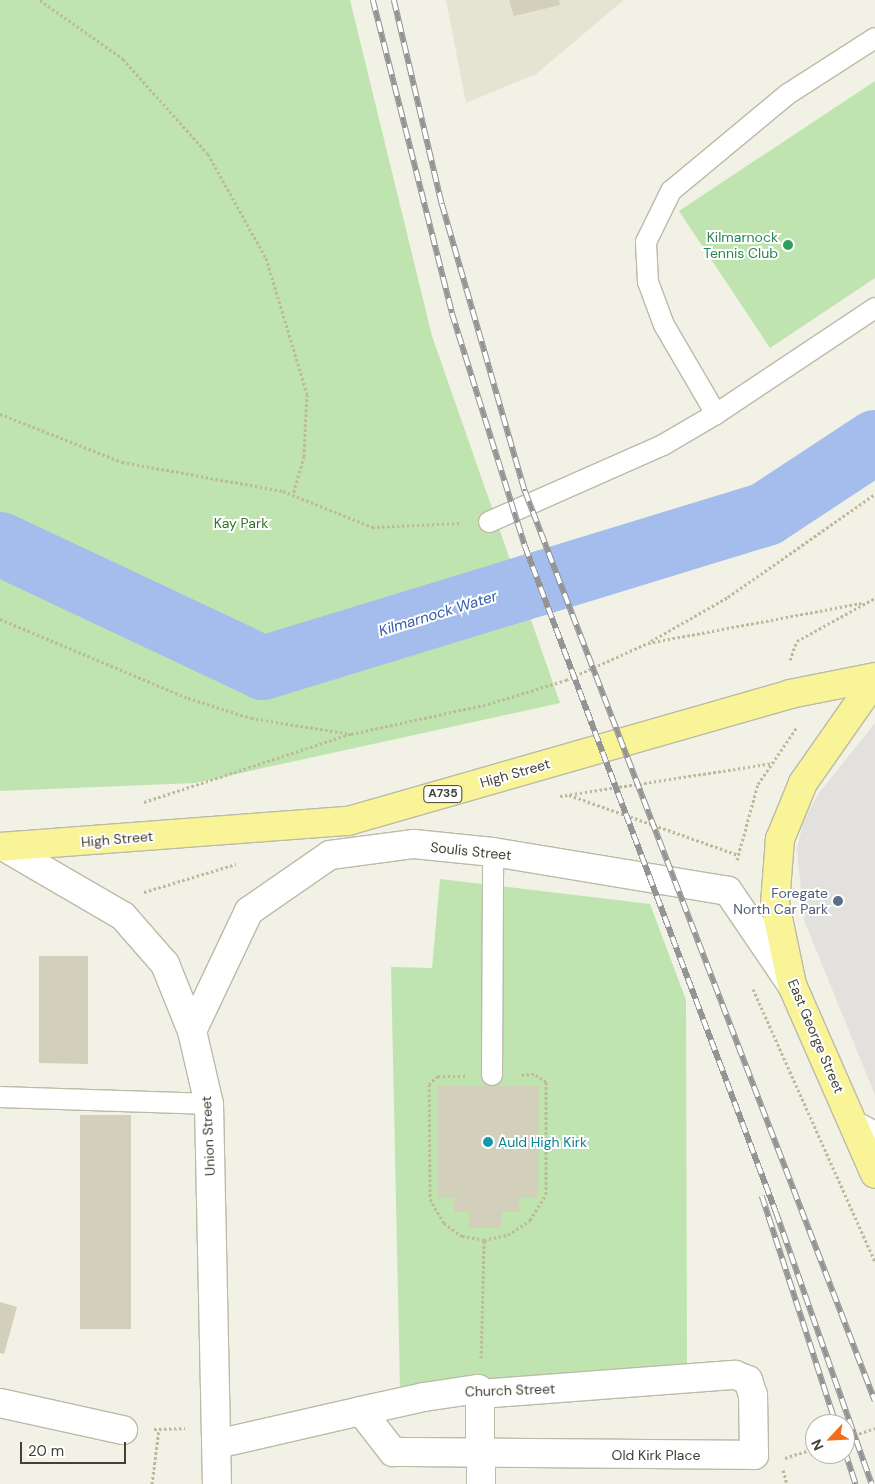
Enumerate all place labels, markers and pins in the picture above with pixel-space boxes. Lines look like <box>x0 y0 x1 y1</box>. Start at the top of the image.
place label: Kilmarnock Tennis Club <box>703 229 778 262</box>
marker: Kilmarnock Tennis Club <box>782 239 794 251</box>
place label: Foregate North Car Park <box>733 885 828 918</box>
marker: Foregate North Car Park <box>832 895 844 907</box>
place label: Auld High Kirk <box>498 1134 587 1150</box>
marker: Auld High Kirk <box>482 1136 494 1148</box>

